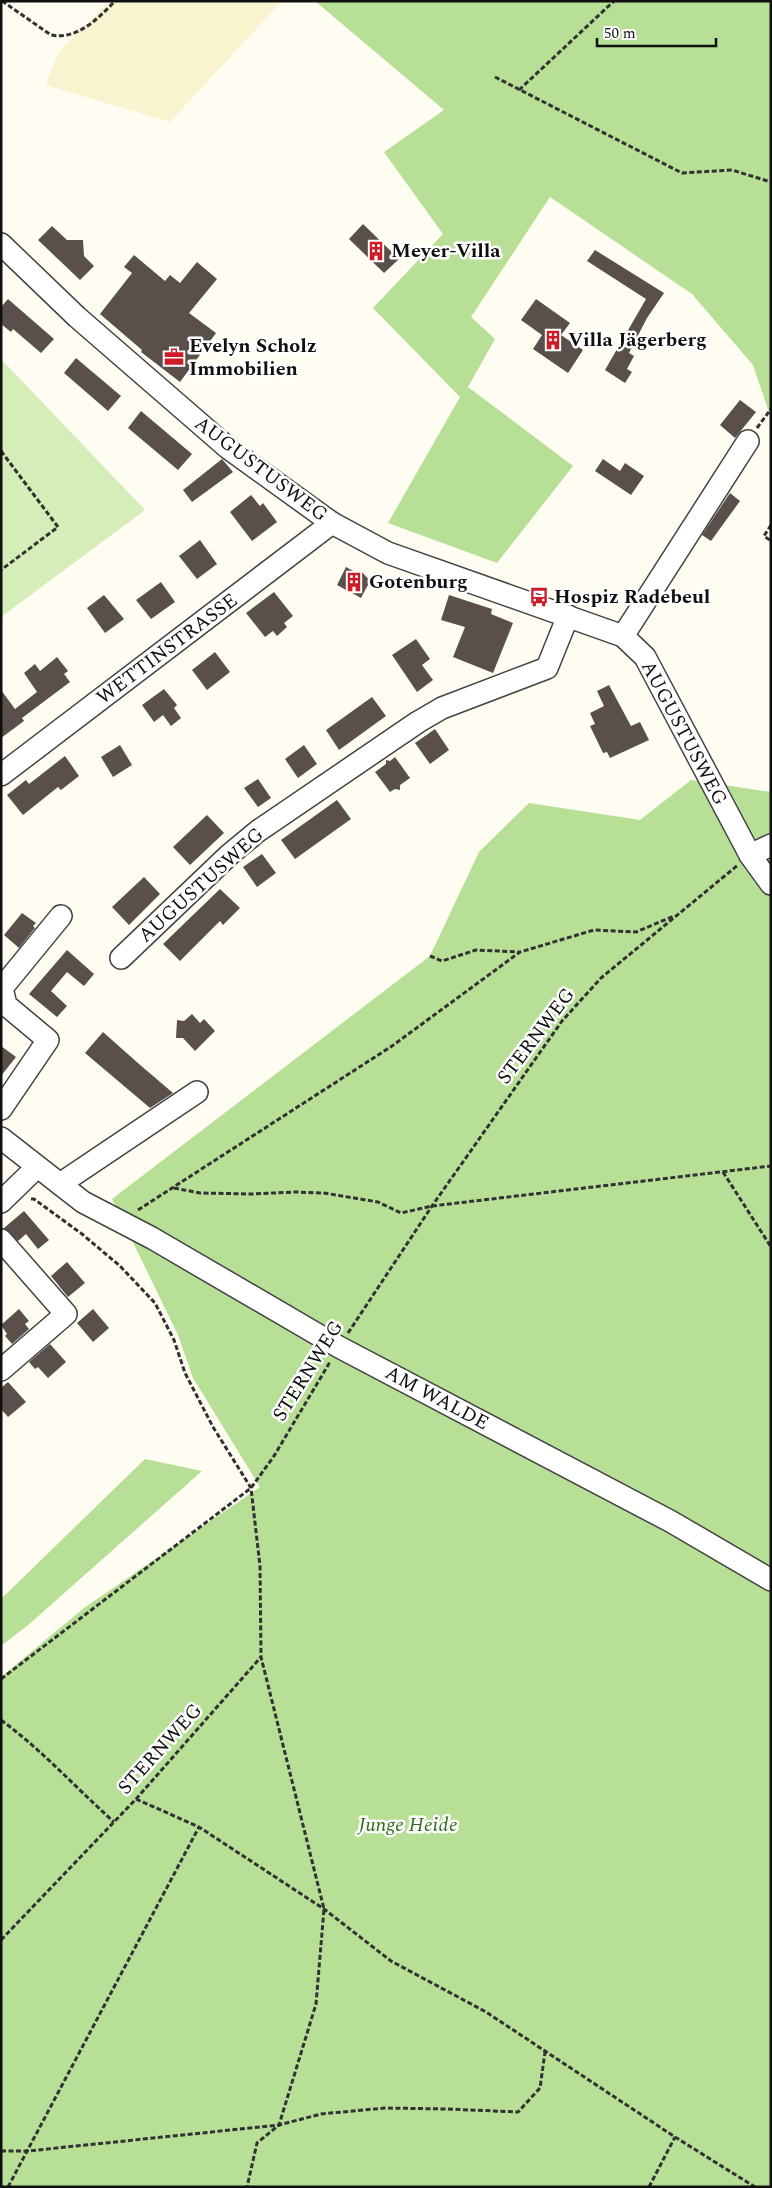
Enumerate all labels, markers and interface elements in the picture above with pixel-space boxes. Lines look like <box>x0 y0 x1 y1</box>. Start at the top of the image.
scale bar <box>597 15 716 47</box>
text: 50 m <box>604 22 636 45</box>
place label: Meyer-Villa <box>391 236 501 266</box>
building icon: Meyer-Villa <box>365 240 387 262</box>
place label: Villa Jägerberg <box>568 325 707 355</box>
building icon: Villa Jägerberg <box>542 329 564 351</box>
place label: Evelyn Scholz Immobilien <box>189 331 317 384</box>
office icon: Evelyn Scholz Immobilien <box>163 346 185 368</box>
street label: AUGUSTUSWEG <box>188 409 334 529</box>
place label: Gotenburg <box>369 567 468 597</box>
building icon: Gotenburg <box>343 571 365 593</box>
place label: Hospiz Radebeul <box>554 582 710 612</box>
street label: WETTINSTRASSE <box>90 586 244 712</box>
bus stop icon: Hospiz Radebeul <box>528 586 550 608</box>
street label: AUGUSTUSWEG <box>633 655 735 811</box>
street label: AUGUSTUSWEG <box>131 820 271 950</box>
street label: STERNWEG <box>490 981 582 1091</box>
street label: STERNWEG <box>265 1315 351 1427</box>
street label: AM WALDE <box>380 1358 494 1438</box>
street label: STERNWEG <box>111 1697 209 1801</box>
park label: Junge Heide <box>356 1810 458 1840</box>

